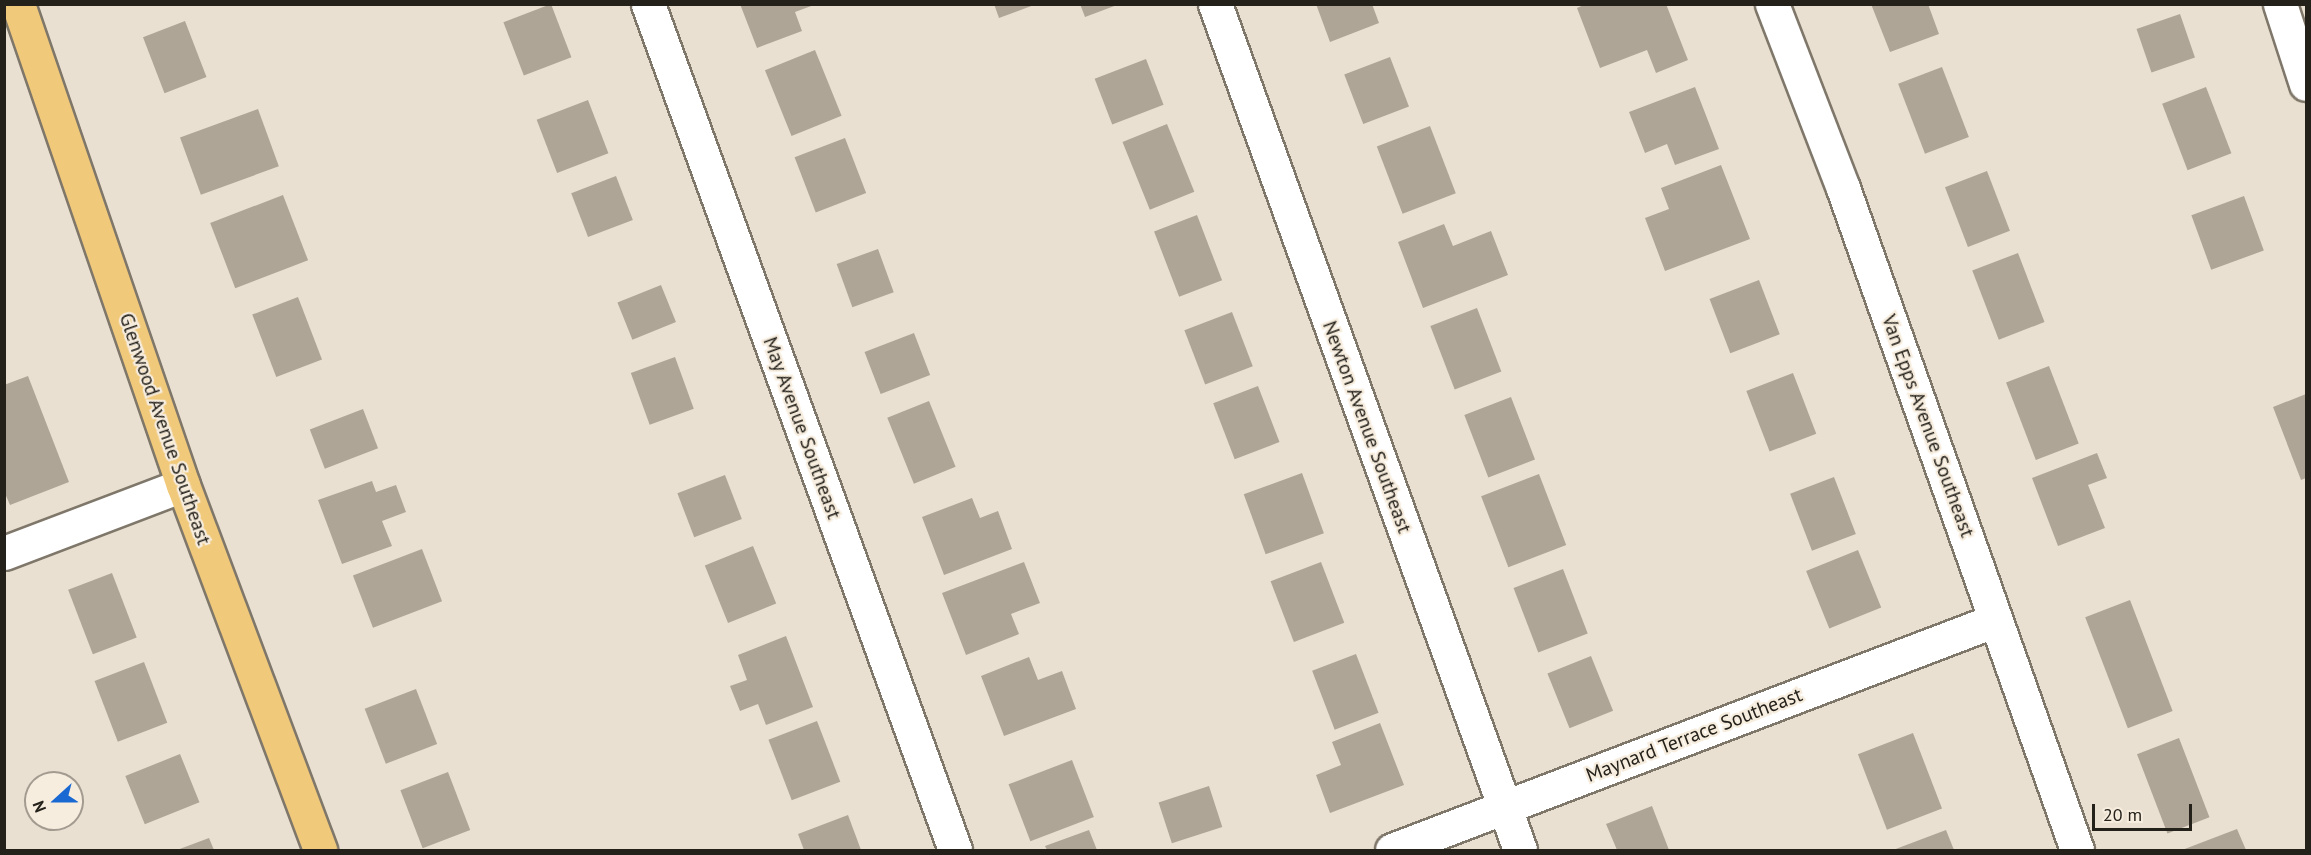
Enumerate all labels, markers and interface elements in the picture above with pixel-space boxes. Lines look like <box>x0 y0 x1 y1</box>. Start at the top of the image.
street label: Glenwood Avenue Southeast <box>114 310 216 548</box>
street label: Van Epps Avenue Southeast <box>1876 311 1980 541</box>
street label: Newton Avenue Southeast <box>1317 317 1417 537</box>
street label: May Avenue Southeast <box>758 333 846 523</box>
street label: Maynard Terrace Southeast <box>1582 683 1806 787</box>
north arrow <box>24 771 84 831</box>
scale bar <box>2095 792 2196 830</box>
text: N <box>28 798 50 815</box>
text: 20 m <box>2103 803 2142 826</box>

